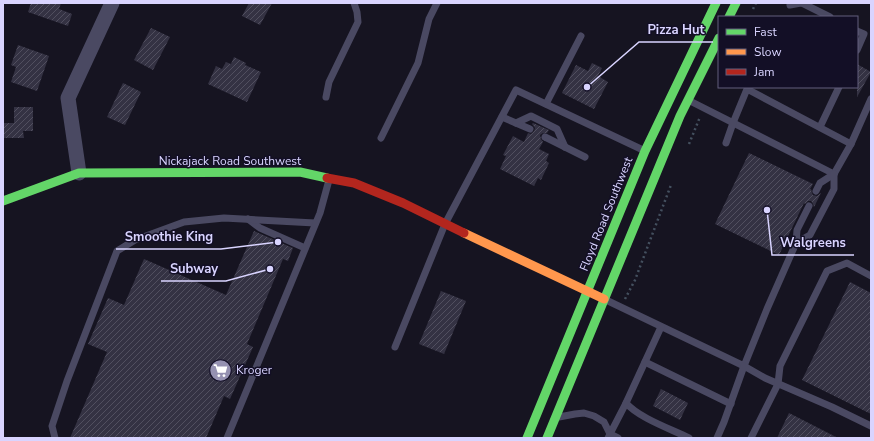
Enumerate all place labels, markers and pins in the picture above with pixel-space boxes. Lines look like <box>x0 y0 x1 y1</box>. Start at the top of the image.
callout: Pizza Hut <box>639 17 713 42</box>
callout: Smoothie King <box>116 224 221 249</box>
callout: Walgreens <box>772 230 854 255</box>
callout: Subway <box>161 256 226 281</box>
supermarket icon: Kroger <box>207 357 233 383</box>
place label: Kroger <box>236 362 273 378</box>

